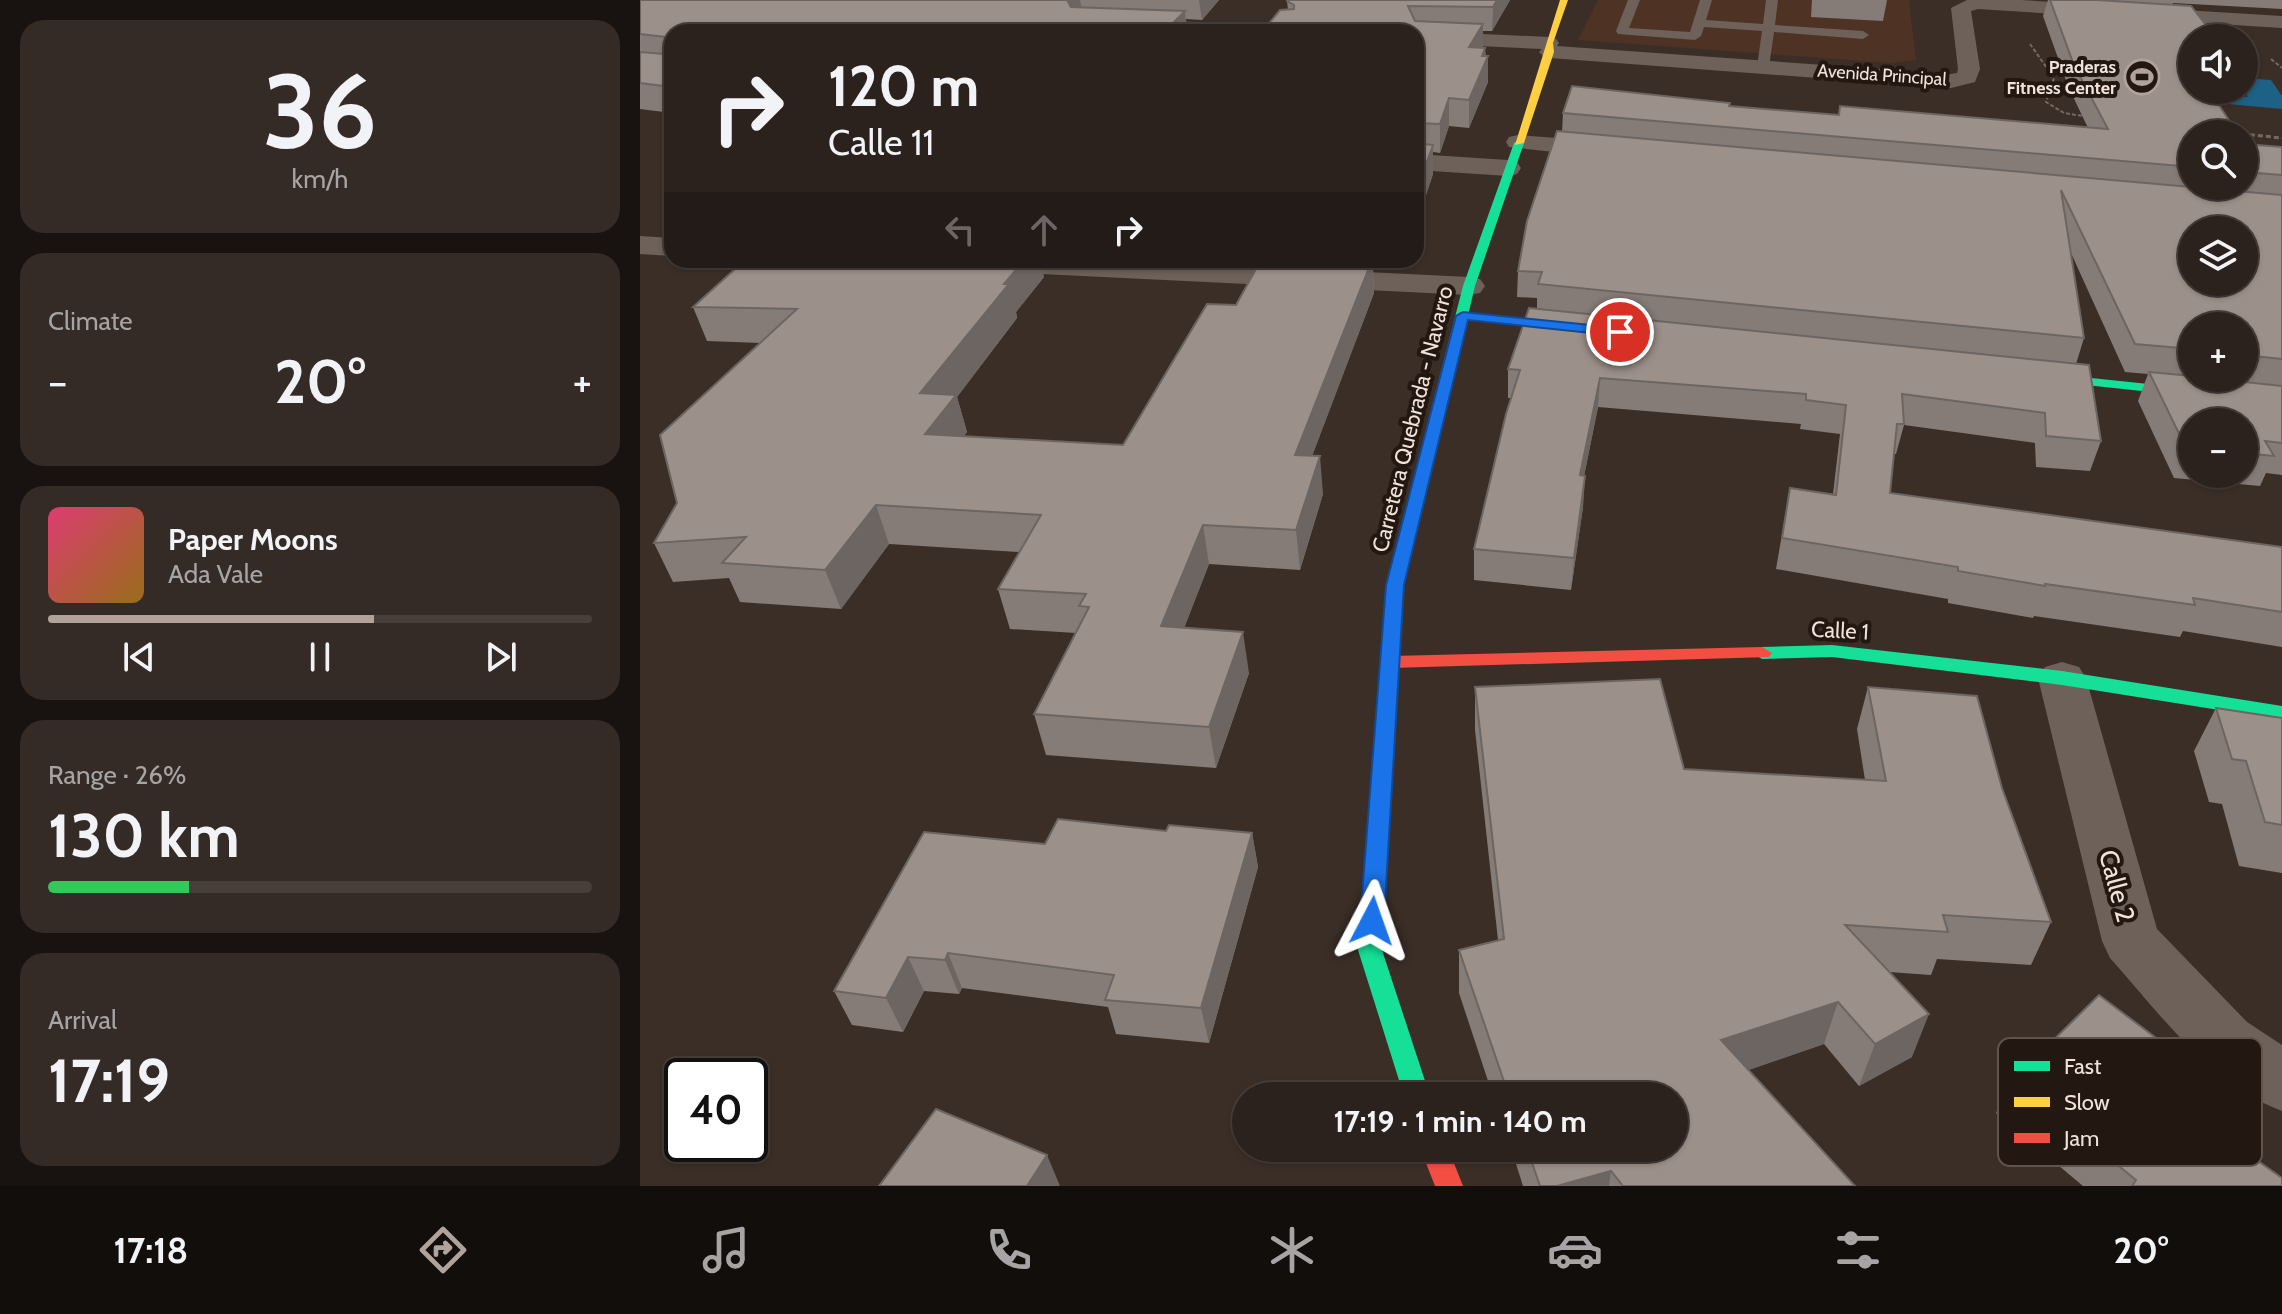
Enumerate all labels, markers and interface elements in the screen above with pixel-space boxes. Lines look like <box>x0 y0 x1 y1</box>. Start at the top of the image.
map controls <box>2178 24 2258 488</box>
button: sound <box>2178 24 2258 104</box>
text: 36 <box>263 48 377 174</box>
text: 120 m <box>828 52 979 120</box>
icon: right <box>696 56 800 160</box>
place label: Praderas Fitness Center <box>2006 56 2116 99</box>
sports icon: Praderas Fitness Center <box>2123 58 2161 96</box>
street label: Avenida Principal <box>1817 60 1948 91</box>
text: Calle 11 <box>828 120 934 164</box>
button: search <box>2178 120 2258 200</box>
text: km/h <box>292 163 348 195</box>
icon: left <box>938 208 982 252</box>
icon: ahead <box>1022 208 1066 252</box>
icon: right <box>1106 208 1150 252</box>
button: layers <box>2178 216 2258 296</box>
street label: Carretera Quebrada - Navarro <box>1366 283 1459 555</box>
pin <box>1586 298 1654 366</box>
text: Climate <box>48 305 133 337</box>
icon: arrive <box>1598 310 1642 354</box>
button: + <box>2178 312 2258 392</box>
text: 20° <box>274 345 366 418</box>
text: − <box>48 355 67 408</box>
text: + <box>573 355 592 408</box>
button: − <box>2178 408 2258 488</box>
text: Paper Moons <box>168 521 338 558</box>
text: Ada Vale <box>168 558 263 590</box>
street label: Calle 1 <box>1810 616 1870 645</box>
icon: previous <box>117 635 161 679</box>
icon: pause <box>298 635 342 679</box>
icon: next <box>479 635 523 679</box>
text: Range · 26% <box>48 759 186 791</box>
text: 130 km <box>48 799 240 872</box>
street label: Calle 2 <box>2092 846 2142 926</box>
position arrow <box>1330 879 1414 963</box>
text: Arrival <box>48 1004 117 1036</box>
legend <box>1998 1038 2262 1166</box>
text: 17:19 <box>48 1044 170 1117</box>
text: Fast <box>2064 1053 2102 1080</box>
speed limit sign: 40 <box>664 1058 768 1162</box>
text: Slow <box>2064 1089 2110 1116</box>
text: 17:19 · 1 min · 140 m <box>1333 1103 1587 1140</box>
text: Jam <box>2063 1125 2099 1152</box>
icon: directions <box>415 1222 471 1278</box>
icon: music <box>698 1222 754 1278</box>
icon: phone <box>981 1222 1037 1278</box>
icon: climate <box>1264 1222 1320 1278</box>
icon: car <box>1547 1222 1603 1278</box>
icon: filters <box>1830 1222 1886 1278</box>
text: 17:18 <box>114 1228 188 1272</box>
text: 20° <box>2114 1228 2168 1272</box>

